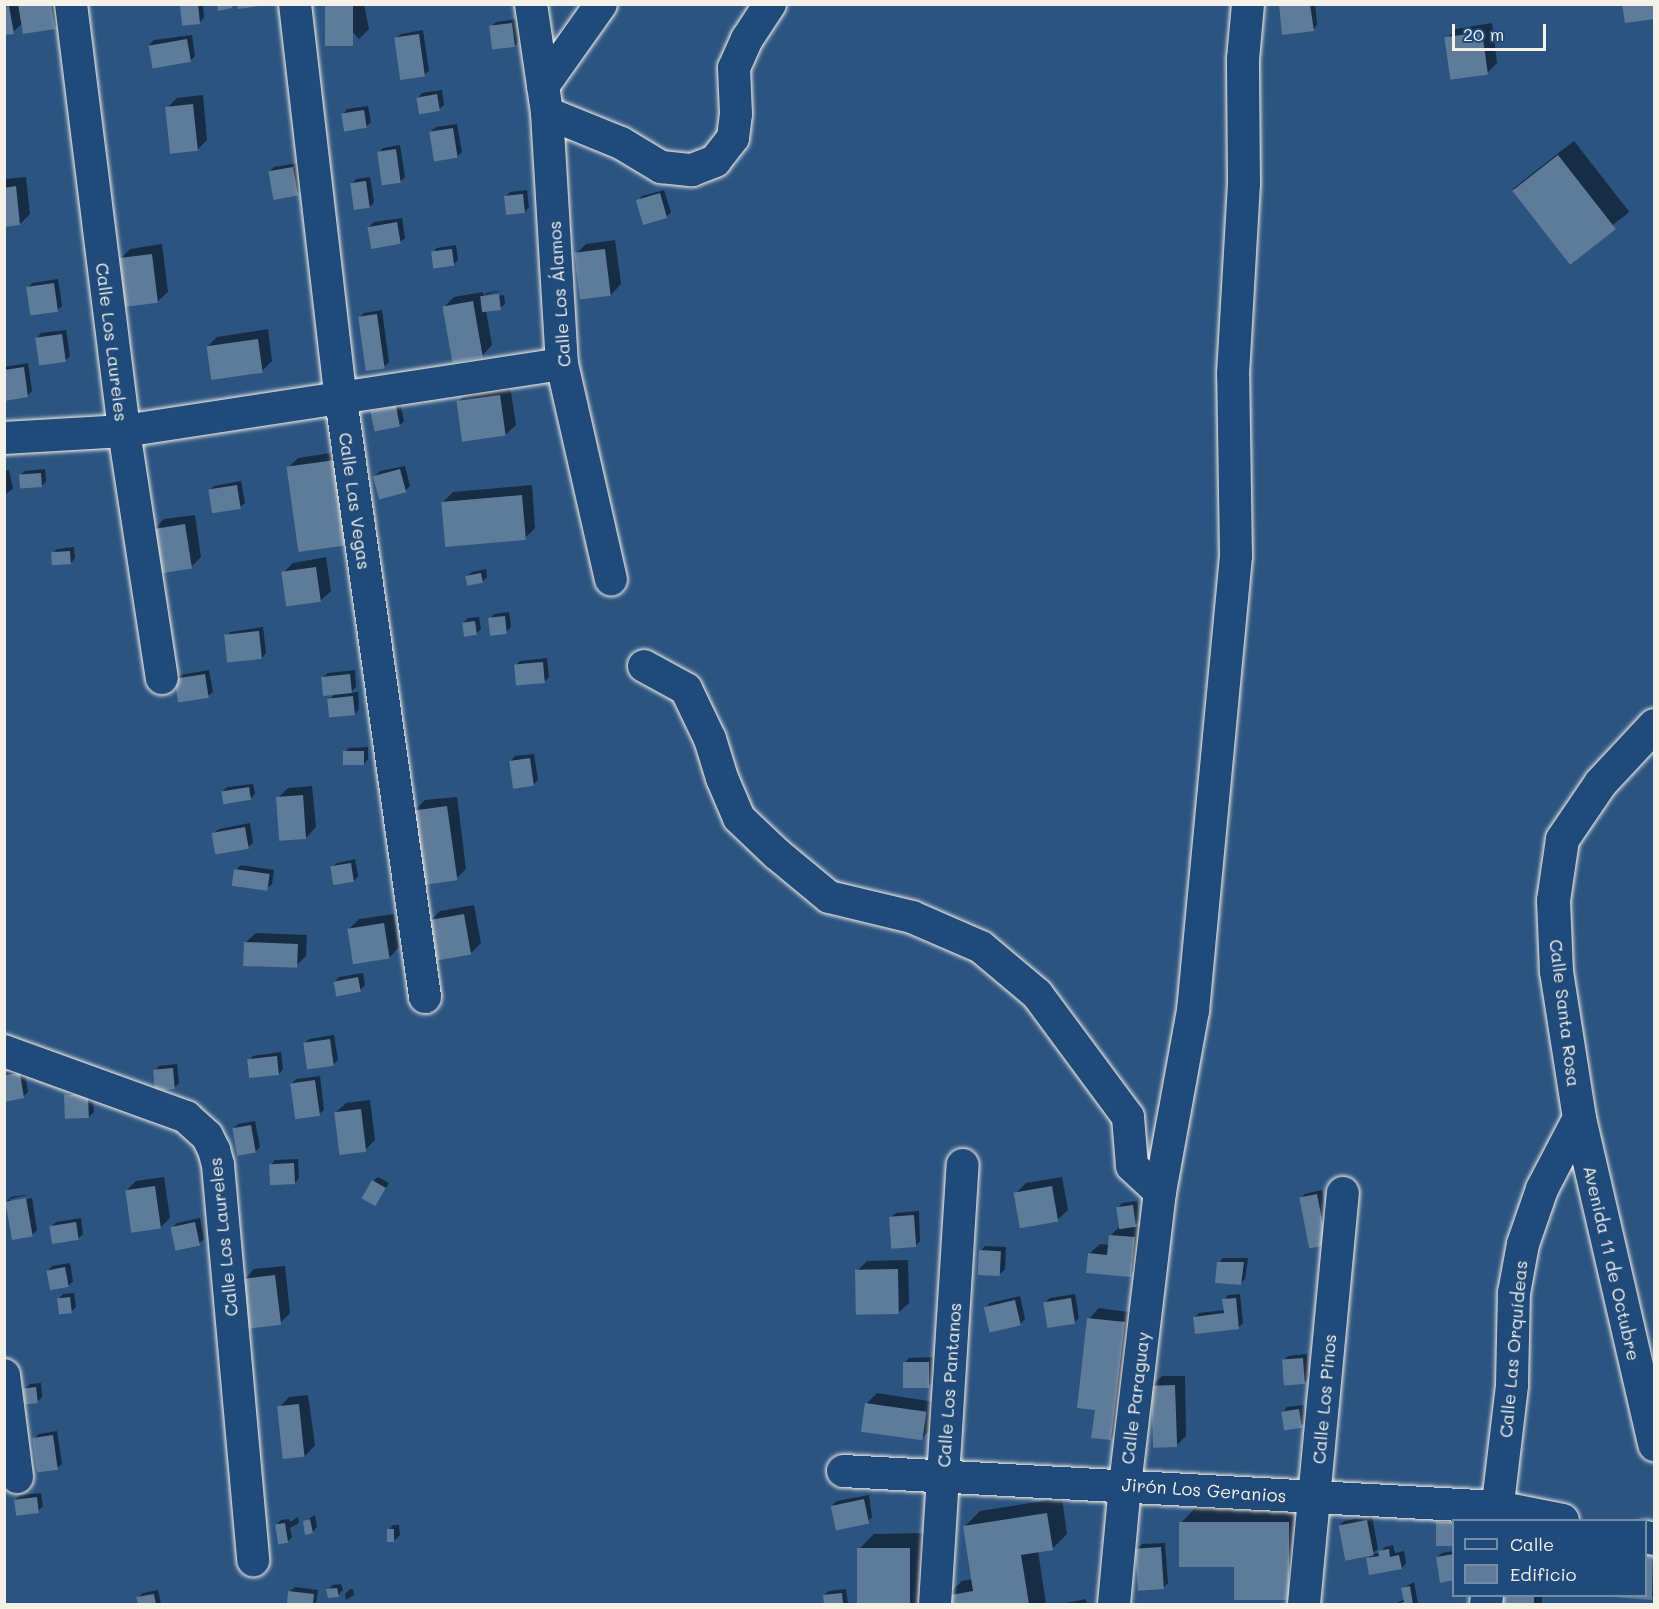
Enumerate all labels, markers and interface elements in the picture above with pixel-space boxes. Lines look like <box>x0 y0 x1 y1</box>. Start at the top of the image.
scale bar <box>1455 12 1550 50</box>
text: 20 m <box>1463 22 1504 46</box>
street label: Calle Los Álamos <box>543 220 575 368</box>
street label: Calle Los Laureles <box>92 261 132 423</box>
street label: Calle Las Vegas <box>335 431 375 571</box>
street label: Calle Santa Rosa <box>1545 938 1585 1088</box>
street label: Calle Los Laureles <box>204 1156 242 1318</box>
street label: Avenida 11 de Octubre <box>1579 1163 1645 1363</box>
street label: Calle Las Orquídeas <box>1494 1259 1532 1439</box>
street label: Calle Los Pantanos <box>932 1302 966 1468</box>
street label: Calle Paraguay <box>1116 1330 1154 1466</box>
street label: Calle Los Pinos <box>1308 1333 1340 1465</box>
street label: Jirón Los Geranios <box>1121 1473 1287 1507</box>
legend <box>1452 1519 1647 1597</box>
text: Calle <box>1510 1532 1554 1556</box>
text: Edificio <box>1510 1562 1577 1586</box>

